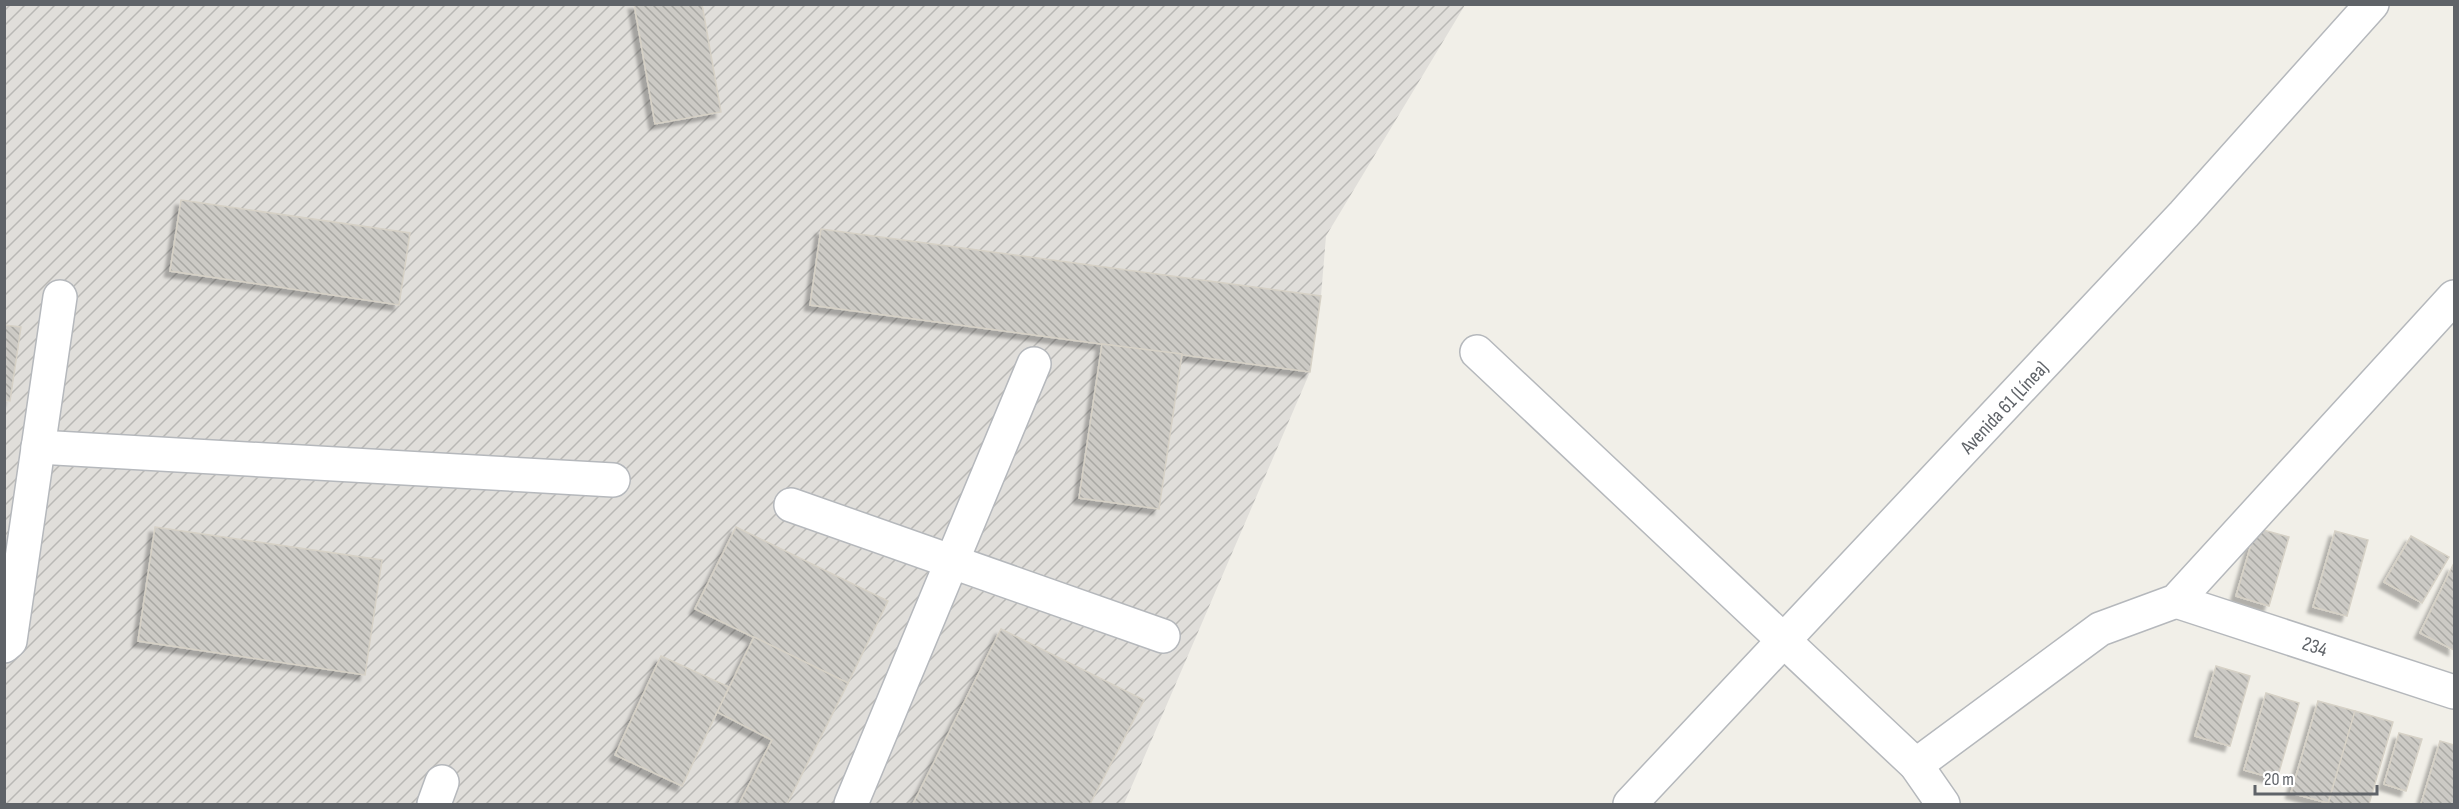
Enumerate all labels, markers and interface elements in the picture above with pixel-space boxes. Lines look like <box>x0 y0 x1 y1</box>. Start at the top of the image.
street label: Avenida 61 (Línea) <box>1955 356 2054 460</box>
street label: 234 <box>2299 632 2330 662</box>
scale bar <box>2255 758 2376 796</box>
text: 20 m <box>2264 769 2294 790</box>

